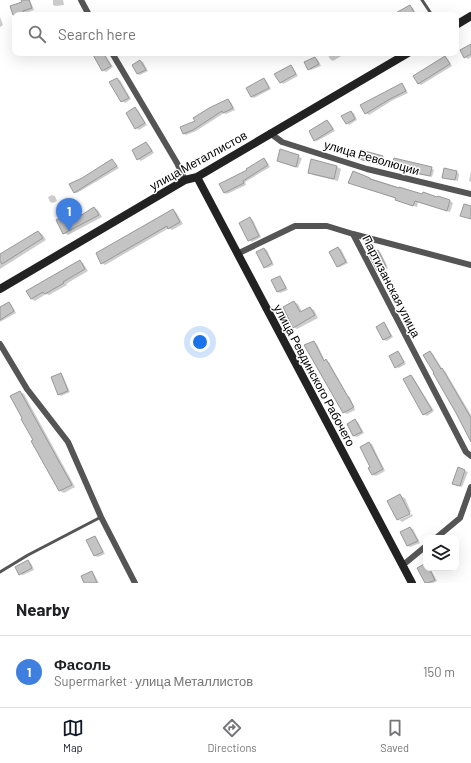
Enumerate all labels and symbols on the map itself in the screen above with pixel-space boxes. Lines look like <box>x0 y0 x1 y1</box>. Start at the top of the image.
street label: улица Металлистов <box>147 127 250 193</box>
street label: улица Революции <box>322 137 421 178</box>
pin: 1 <box>56 198 82 231</box>
street label: Партизанская улица <box>359 233 424 340</box>
street label: улица Ревдинского Рабочего <box>271 302 359 449</box>
your location <box>190 332 210 352</box>

